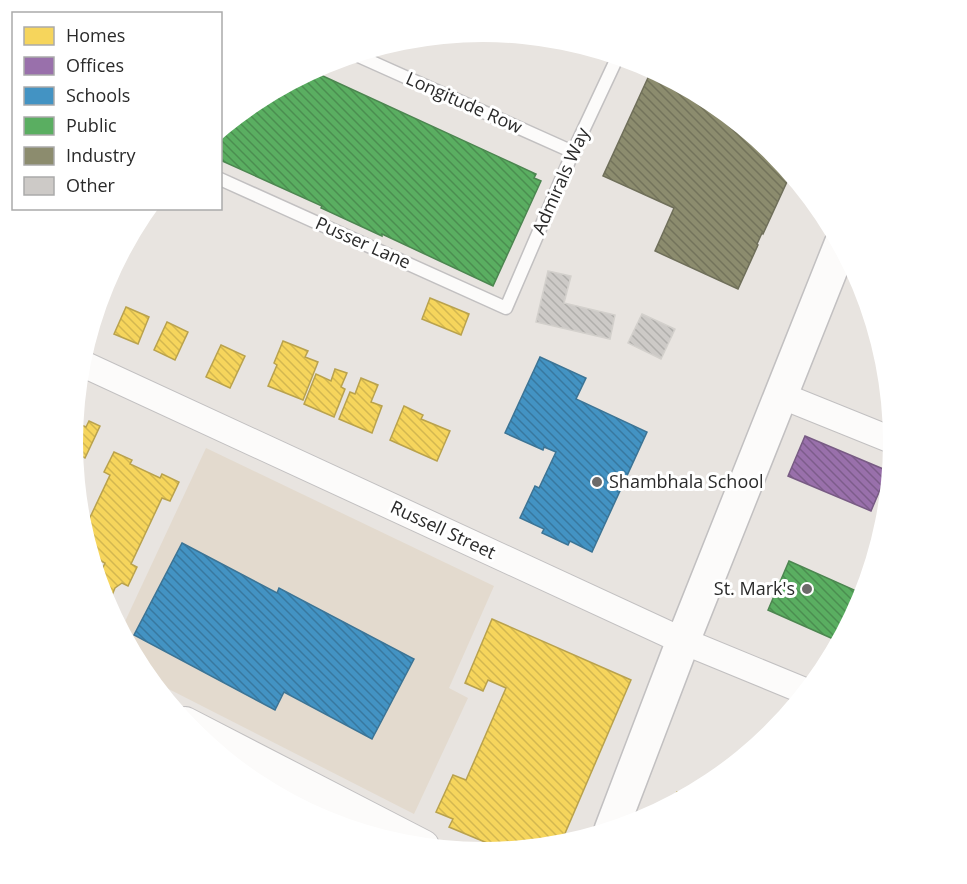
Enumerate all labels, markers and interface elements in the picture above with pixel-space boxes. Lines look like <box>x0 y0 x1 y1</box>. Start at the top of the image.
legend <box>12 12 222 210</box>
text: Homes <box>66 23 125 47</box>
text: Offices <box>66 53 124 77</box>
street label: Longitude Row <box>403 66 526 138</box>
text: Schools <box>66 83 130 107</box>
text: Public <box>66 113 117 137</box>
street label: Admirals Way <box>526 123 595 238</box>
text: Industry <box>66 143 136 167</box>
text: Other <box>66 173 116 197</box>
street label: Pusser Lane <box>312 210 415 274</box>
place label: Shambhala School <box>609 469 764 493</box>
marker: Shambhala School <box>590 475 604 489</box>
street label: Russell Street <box>387 494 500 564</box>
place label: St. Mark's <box>714 576 795 600</box>
marker: St. Mark's <box>800 582 814 596</box>

